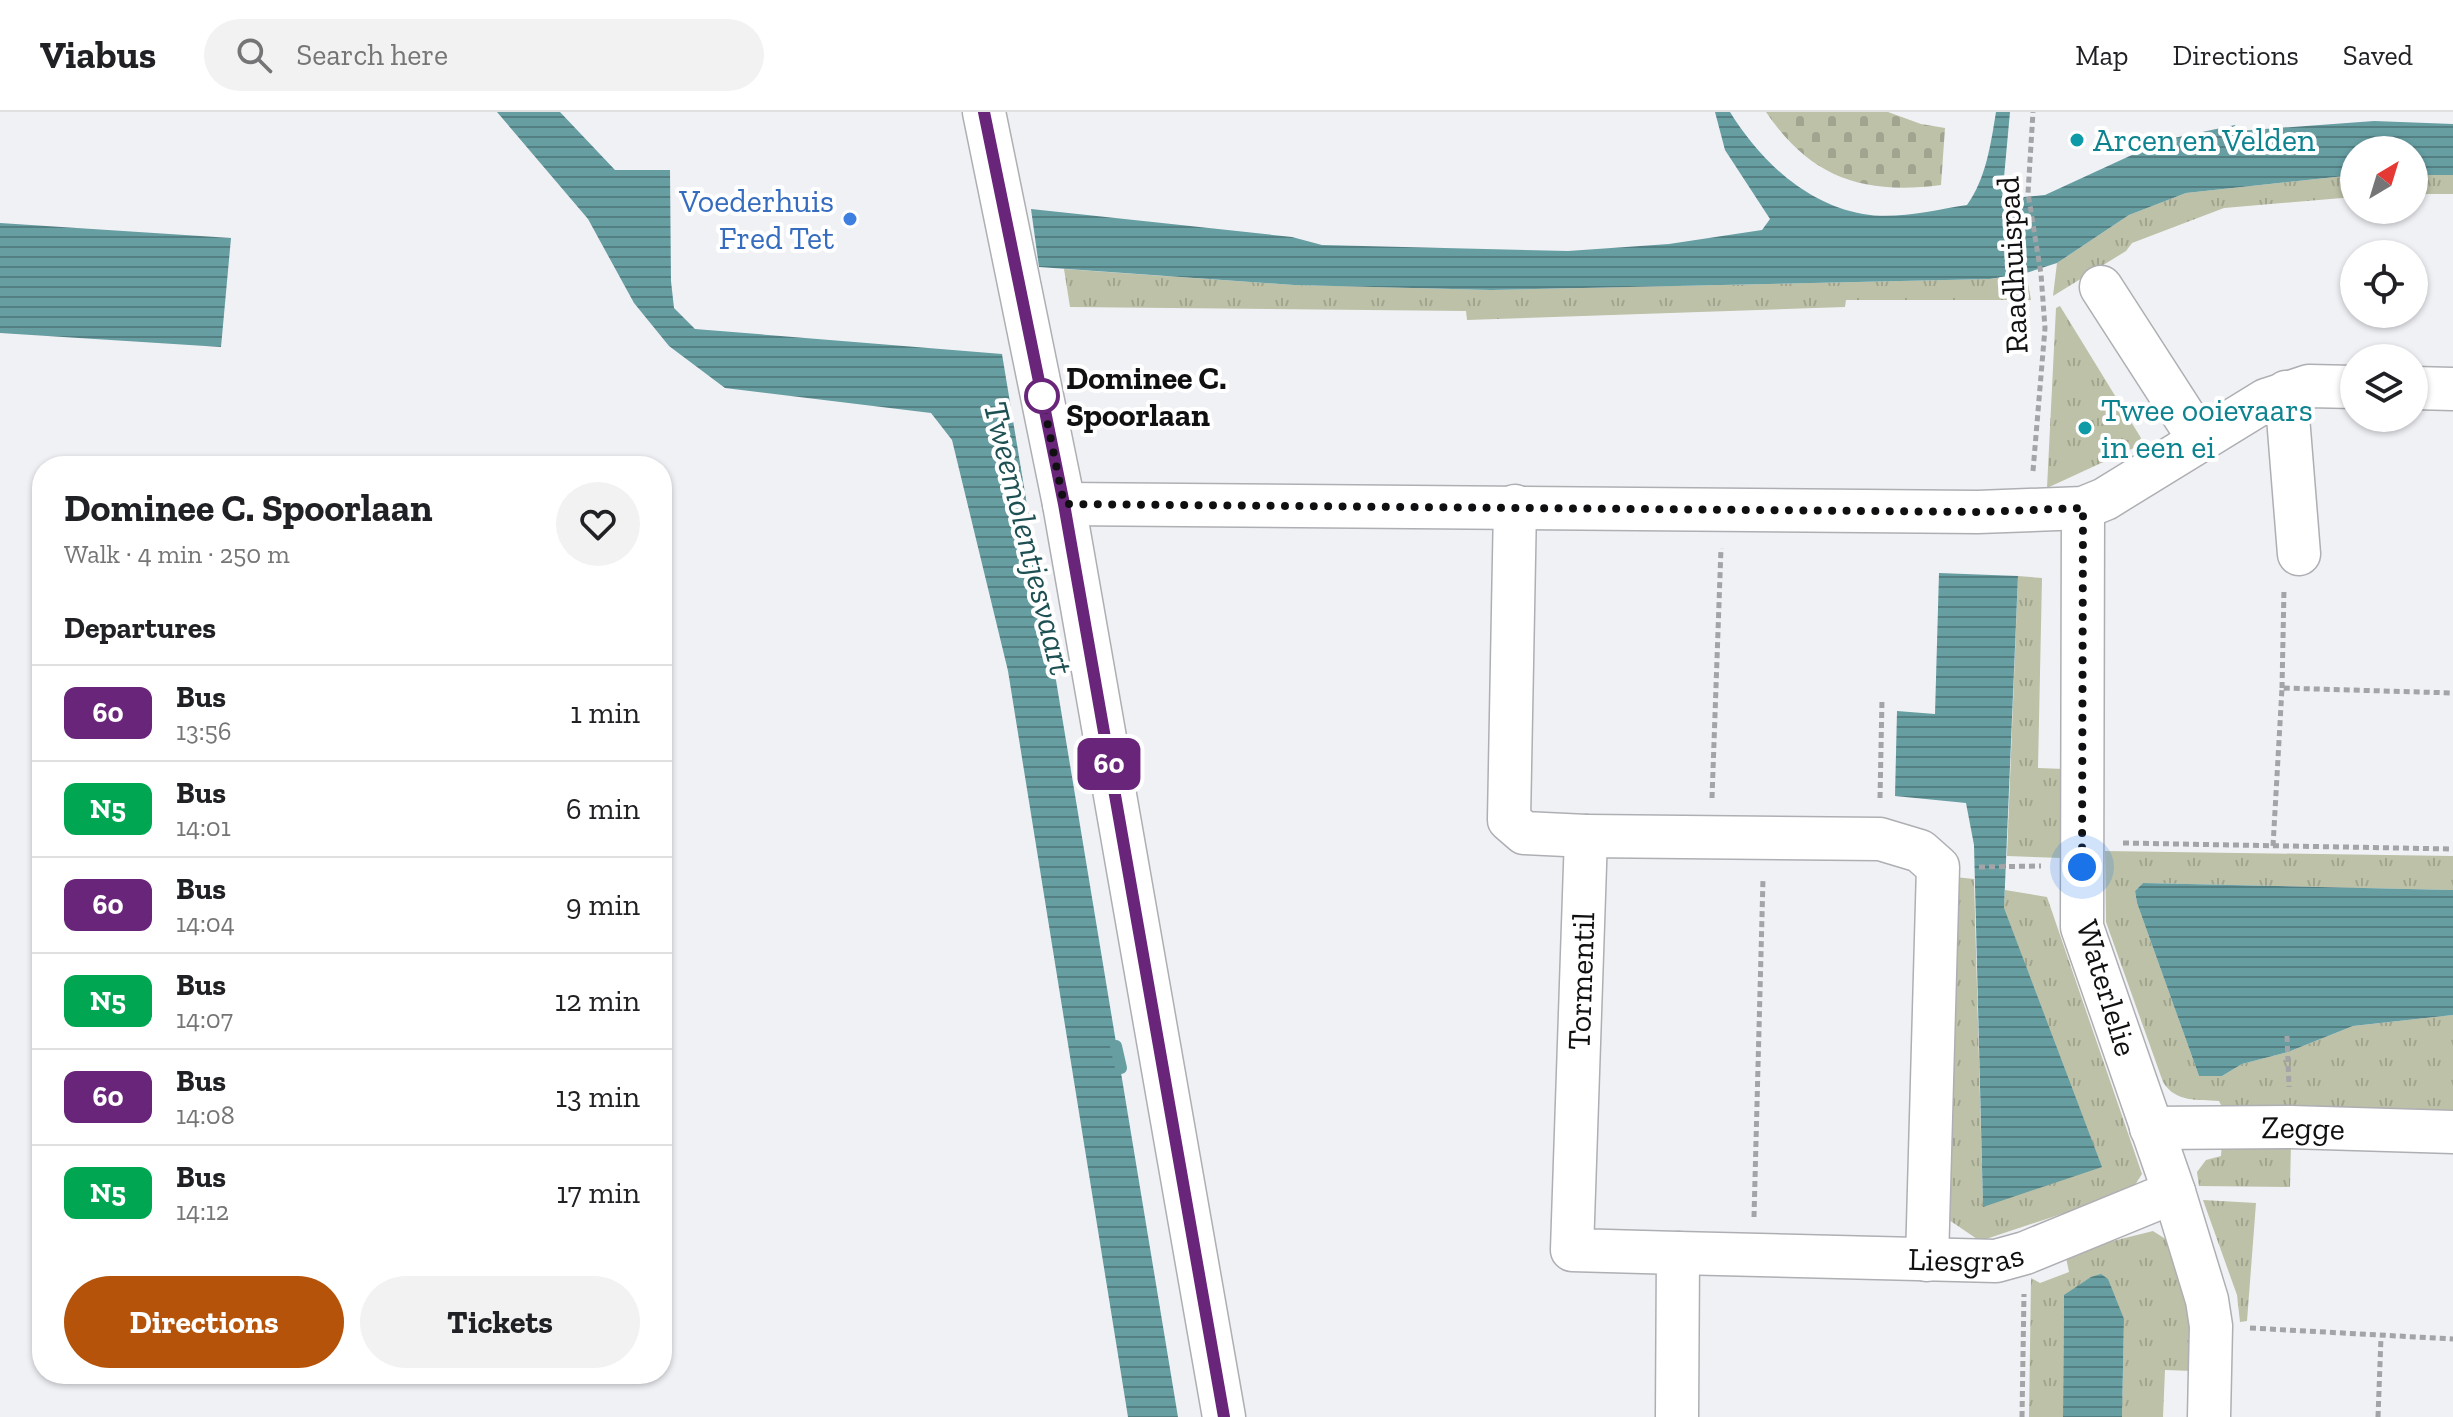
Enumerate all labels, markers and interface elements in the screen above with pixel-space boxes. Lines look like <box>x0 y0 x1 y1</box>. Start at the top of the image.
search box <box>204 19 764 91</box>
text: Viabus <box>40 32 156 78</box>
icon: search <box>232 33 276 77</box>
text: Search here <box>296 37 448 73</box>
text: Map <box>2075 39 2128 72</box>
text: Directions <box>2172 39 2299 72</box>
text: Saved <box>2343 39 2413 72</box>
place label: Arcen en Velden <box>2093 121 2316 159</box>
marker: Arcen en Velden <box>2068 131 2086 149</box>
north arrow <box>2340 136 2428 224</box>
map controls <box>2340 136 2428 432</box>
street label: Raadhuispad <box>1988 175 2036 355</box>
place label: Voederhuis Fred Tet <box>678 182 834 257</box>
marker: Voederhuis Fred Tet <box>841 210 859 228</box>
button: locate <box>2340 240 2428 328</box>
button: layers <box>2340 344 2428 432</box>
place label: Dominee C. Spoorlaan <box>1066 359 1226 434</box>
marker: Dominee C. Spoorlaan <box>1025 379 1059 413</box>
place label: Twee ooievaars in een ei <box>2101 391 2313 466</box>
water label: Tweemolentjesvaart <box>975 397 1082 679</box>
marker: Twee ooievaars in een ei <box>2076 419 2094 437</box>
button: heart <box>556 482 640 566</box>
text: Dominee C. Spoorlaan <box>64 485 433 531</box>
text: Walk · 4 min · 250 m <box>64 538 290 570</box>
text: Departures <box>64 610 216 646</box>
text: Bus <box>176 679 226 715</box>
text: 1 min <box>570 695 640 731</box>
text: 60 <box>92 696 124 729</box>
text: 13:56 <box>176 715 232 747</box>
line badge: 60 <box>1073 738 1145 790</box>
text: 60 <box>1093 747 1125 780</box>
text: Bus <box>176 775 226 811</box>
text: 6 min <box>566 791 640 827</box>
text: N5 <box>90 792 126 825</box>
text: 14:01 <box>176 811 231 843</box>
your location <box>2062 847 2102 887</box>
text: Bus <box>176 871 226 907</box>
text: 9 min <box>566 887 640 923</box>
text: 60 <box>92 888 124 921</box>
text: 14:04 <box>176 907 235 939</box>
street label: Tormentil <box>1560 911 1602 1051</box>
street label: Waterlelie <box>2068 915 2146 1061</box>
text: Bus <box>176 967 226 1003</box>
text: 12 min <box>555 983 640 1019</box>
text: N5 <box>90 984 126 1017</box>
text: 14:07 <box>176 1003 233 1035</box>
text: Bus <box>176 1063 226 1099</box>
text: 13 min <box>555 1079 640 1115</box>
text: 60 <box>92 1080 124 1113</box>
text: 14:08 <box>176 1099 235 1131</box>
street label: Zegge <box>2261 1108 2345 1148</box>
text: Bus <box>176 1159 226 1195</box>
text: 17 min <box>557 1175 640 1211</box>
text: N5 <box>90 1176 126 1209</box>
text: 14:12 <box>176 1195 229 1227</box>
street label: Liesgras <box>1907 1235 2028 1280</box>
button: Directions <box>64 1276 344 1368</box>
button: Tickets <box>360 1276 640 1368</box>

